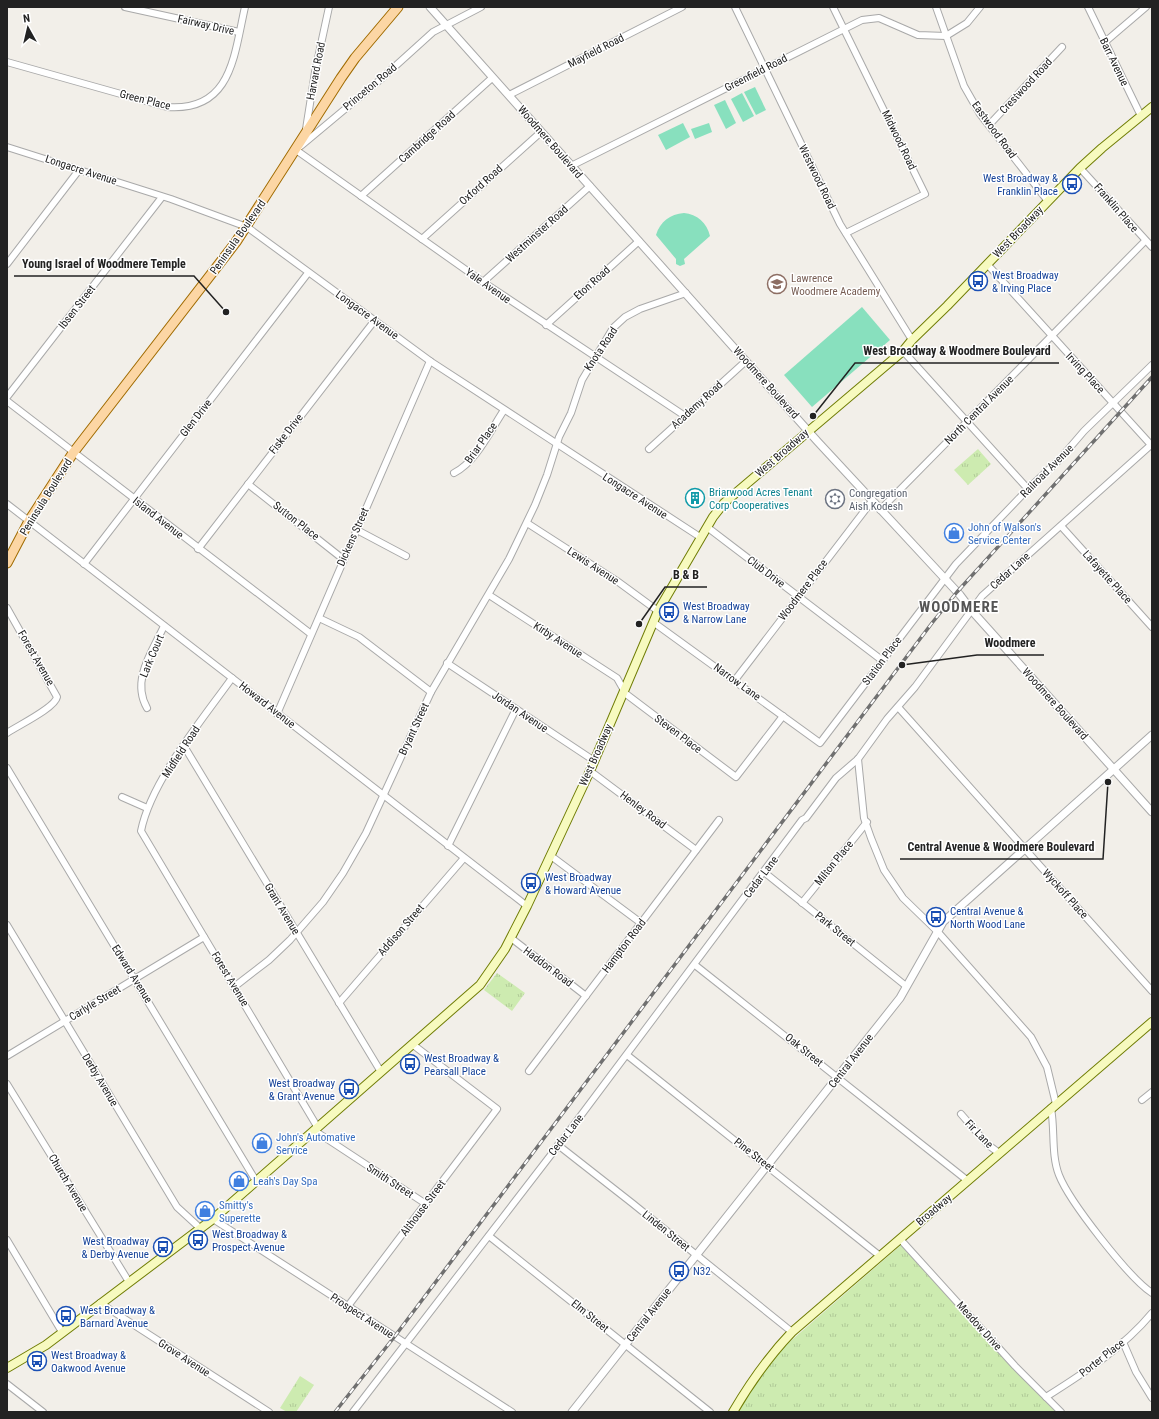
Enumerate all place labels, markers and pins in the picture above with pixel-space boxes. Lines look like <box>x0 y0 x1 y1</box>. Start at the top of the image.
place label: West Broadway & Franklin Place <box>983 172 1058 198</box>
bus stop icon: West Broadway & Franklin Place <box>1061 173 1083 195</box>
callout: Young Israel of Woodmere Temple <box>14 252 194 276</box>
place label: West Broadway & Irving Place <box>992 269 1059 295</box>
bus stop icon: West Broadway & Irving Place <box>967 270 989 292</box>
place label: Lawrence Woodmere Academy <box>791 272 881 298</box>
school or university icon: Lawrence Woodmere Academy <box>766 273 788 295</box>
callout: West Broadway & Woodmere Boulevard <box>855 339 1059 363</box>
place label: Briarwood Acres Tenant Corp Cooperatives <box>709 486 812 512</box>
building icon: Briarwood Acres Tenant Corp Cooperatives <box>684 487 706 509</box>
place label: Congregation Aish Kodesh <box>849 487 907 513</box>
synagogue icon: Congregation Aish Kodesh <box>824 488 846 510</box>
place label: John of Walson's Service Center <box>968 521 1041 547</box>
shop icon: John of Walson's Service Center <box>943 522 965 544</box>
callout: B & B <box>665 563 707 587</box>
place label: West Broadway & Narrow Lane <box>683 600 750 626</box>
bus stop icon: West Broadway & Narrow Lane <box>658 601 680 623</box>
callout: Woodmere <box>977 631 1044 655</box>
callout: Central Avenue & Woodmere Boulevard <box>900 835 1103 859</box>
place label: West Broadway & Howard Avenue <box>545 871 621 897</box>
bus stop icon: West Broadway & Howard Avenue <box>520 872 542 894</box>
place label: Central Avenue & North Wood Lane <box>950 905 1025 931</box>
bus stop icon: Central Avenue & North Wood Lane <box>925 906 947 928</box>
place label: West Broadway & Pearsall Place <box>424 1052 499 1078</box>
bus stop icon: West Broadway & Pearsall Place <box>399 1053 421 1075</box>
place label: West Broadway & Grant Avenue <box>268 1077 335 1103</box>
bus stop icon: West Broadway & Grant Avenue <box>338 1078 360 1100</box>
place label: John's Automative Service <box>276 1131 355 1157</box>
shop icon: John's Automative Service <box>251 1132 273 1154</box>
shop icon: Leah's Day Spa <box>228 1170 250 1192</box>
place label: Leah's Day Spa <box>253 1175 317 1188</box>
place label: Smitty's Superette <box>219 1199 261 1225</box>
shop icon: Smitty's Superette <box>194 1200 216 1222</box>
place label: West Broadway & Prospect Avenue <box>212 1228 287 1254</box>
bus stop icon: West Broadway & Prospect Avenue <box>187 1229 209 1251</box>
place label: West Broadway & Derby Avenue <box>82 1235 149 1261</box>
bus stop icon: West Broadway & Derby Avenue <box>152 1236 174 1258</box>
bus stop icon: N32 <box>668 1260 690 1282</box>
place label: N32 <box>693 1265 711 1278</box>
place label: West Broadway & Barnard Avenue <box>80 1304 155 1330</box>
bus stop icon: West Broadway & Barnard Avenue <box>55 1305 77 1327</box>
place label: West Broadway & Oakwood Avenue <box>51 1349 126 1375</box>
bus stop icon: West Broadway & Oakwood Avenue <box>26 1350 48 1372</box>

